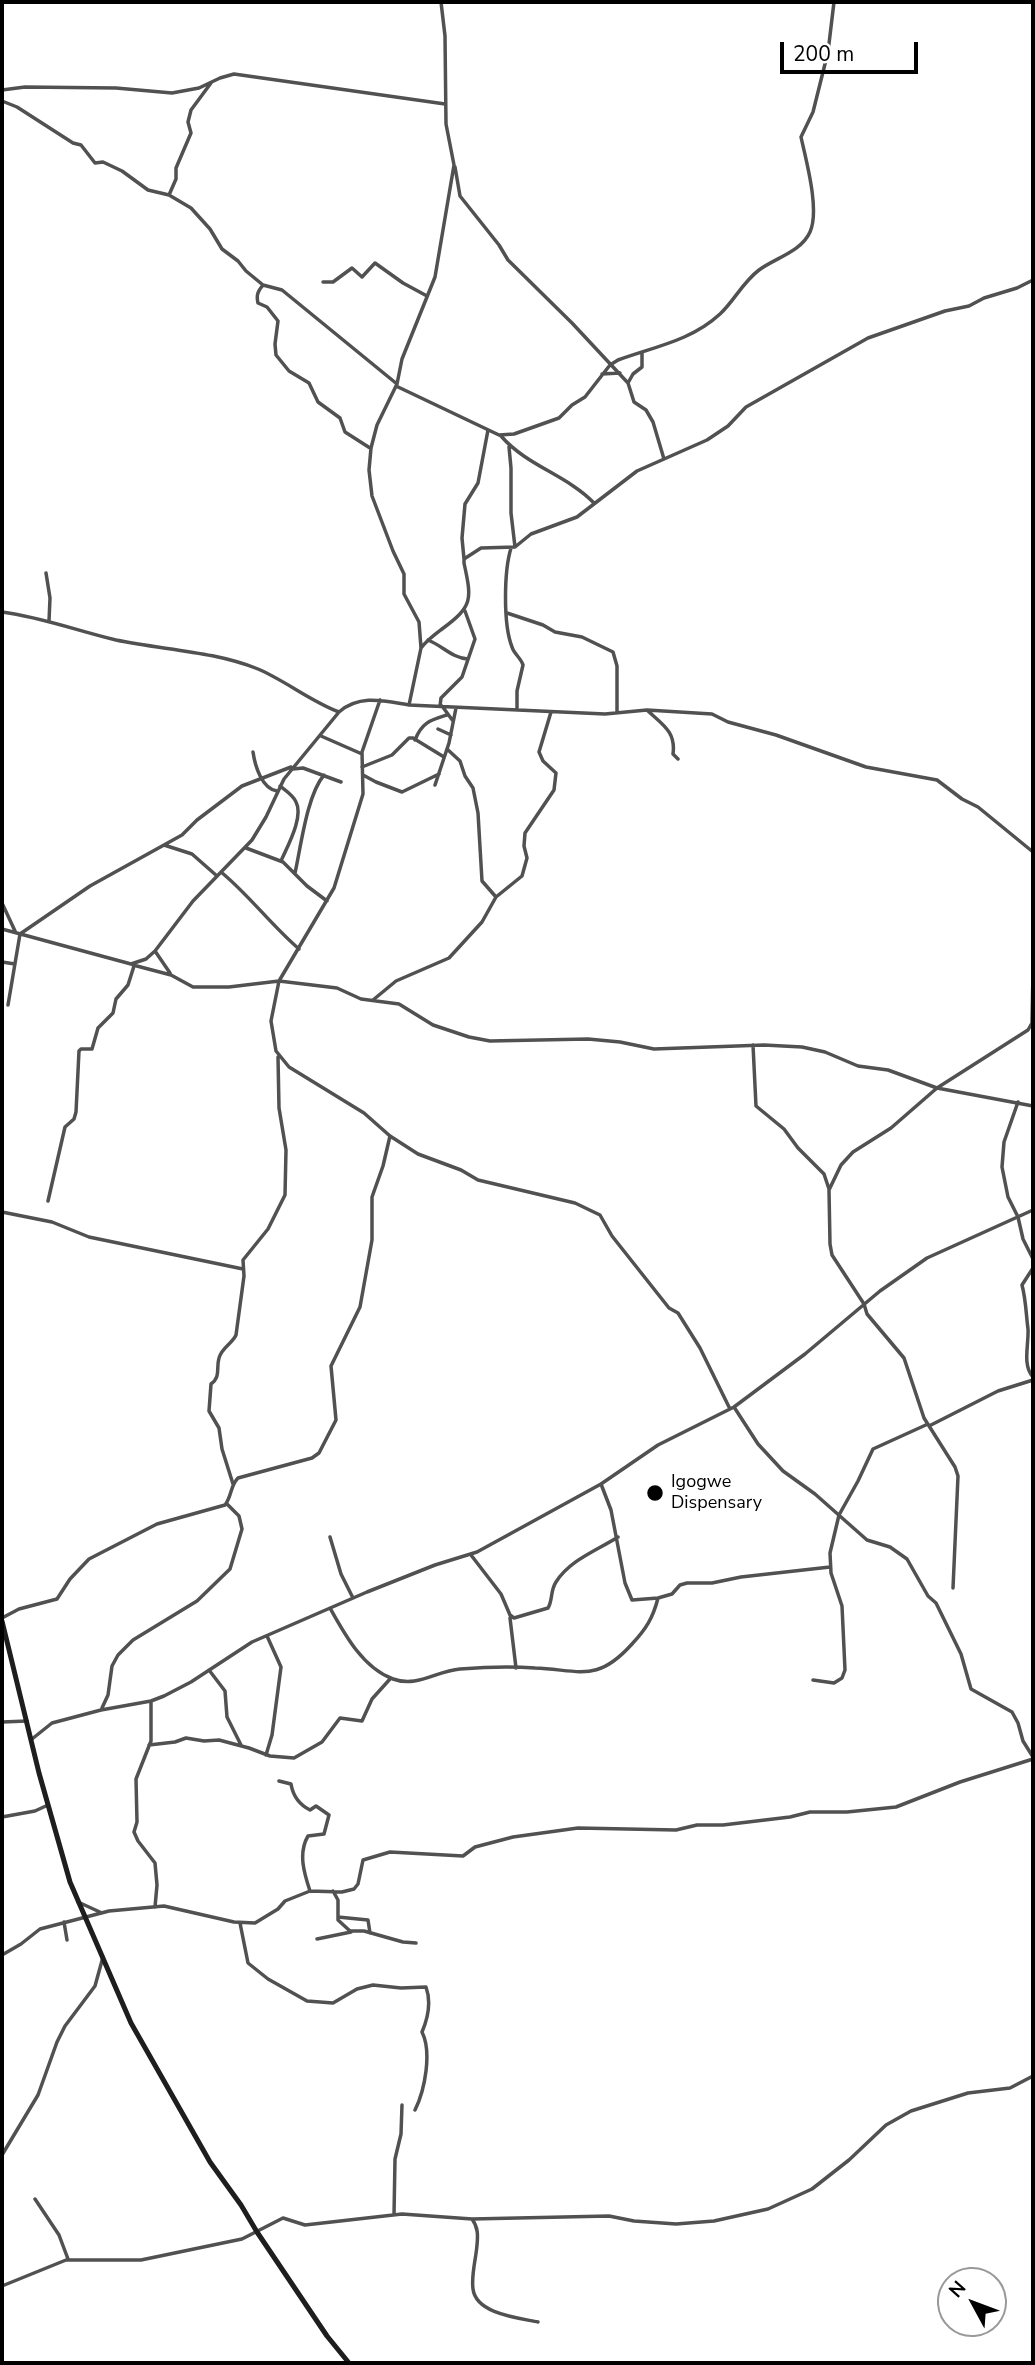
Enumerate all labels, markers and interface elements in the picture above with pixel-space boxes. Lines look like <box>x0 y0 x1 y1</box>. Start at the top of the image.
scale bar <box>783 28 921 72</box>
text: 200 m <box>793 40 854 68</box>
place label: Igogwe Dispensary <box>671 1472 762 1514</box>
marker: Igogwe Dispensary <box>645 1483 665 1503</box>
north arrow <box>937 2267 1007 2337</box>
text: N <box>943 2276 972 2303</box>

